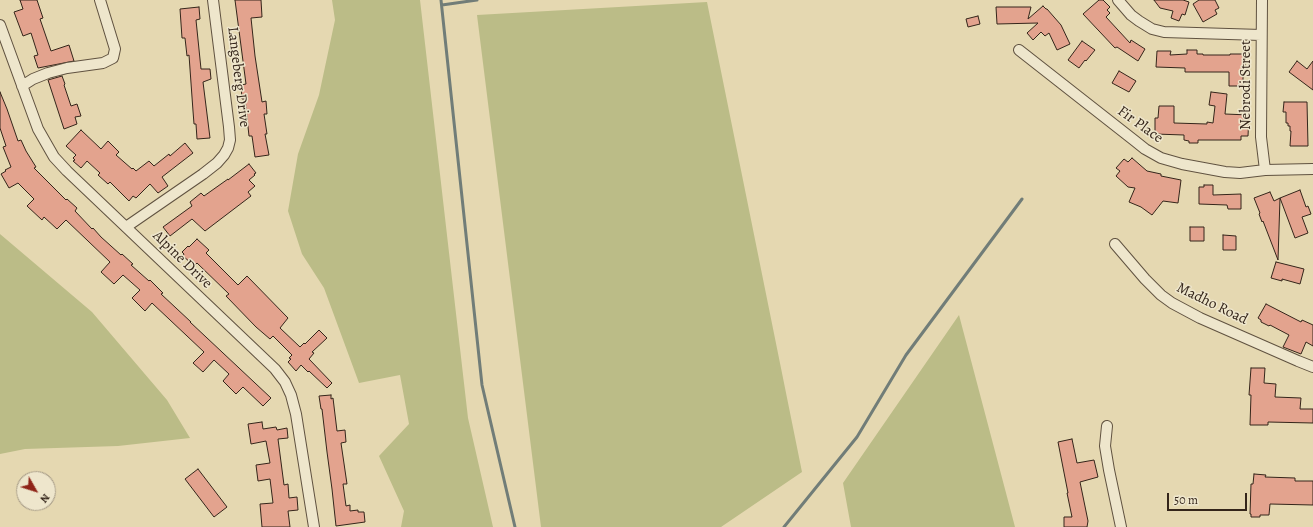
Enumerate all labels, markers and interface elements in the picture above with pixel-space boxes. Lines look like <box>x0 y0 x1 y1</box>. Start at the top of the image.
street label: Langeberg Drive <box>223 26 253 128</box>
street label: Nebrodi Street <box>1237 40 1255 130</box>
street label: Fir Place <box>1114 102 1166 148</box>
street label: Alpine Drive <box>148 227 216 293</box>
street label: Madho Road <box>1173 279 1251 329</box>
north arrow <box>16 471 56 511</box>
scale bar <box>1169 485 1249 511</box>
text: N <box>37 490 53 506</box>
text: 50 m <box>1174 492 1198 508</box>

